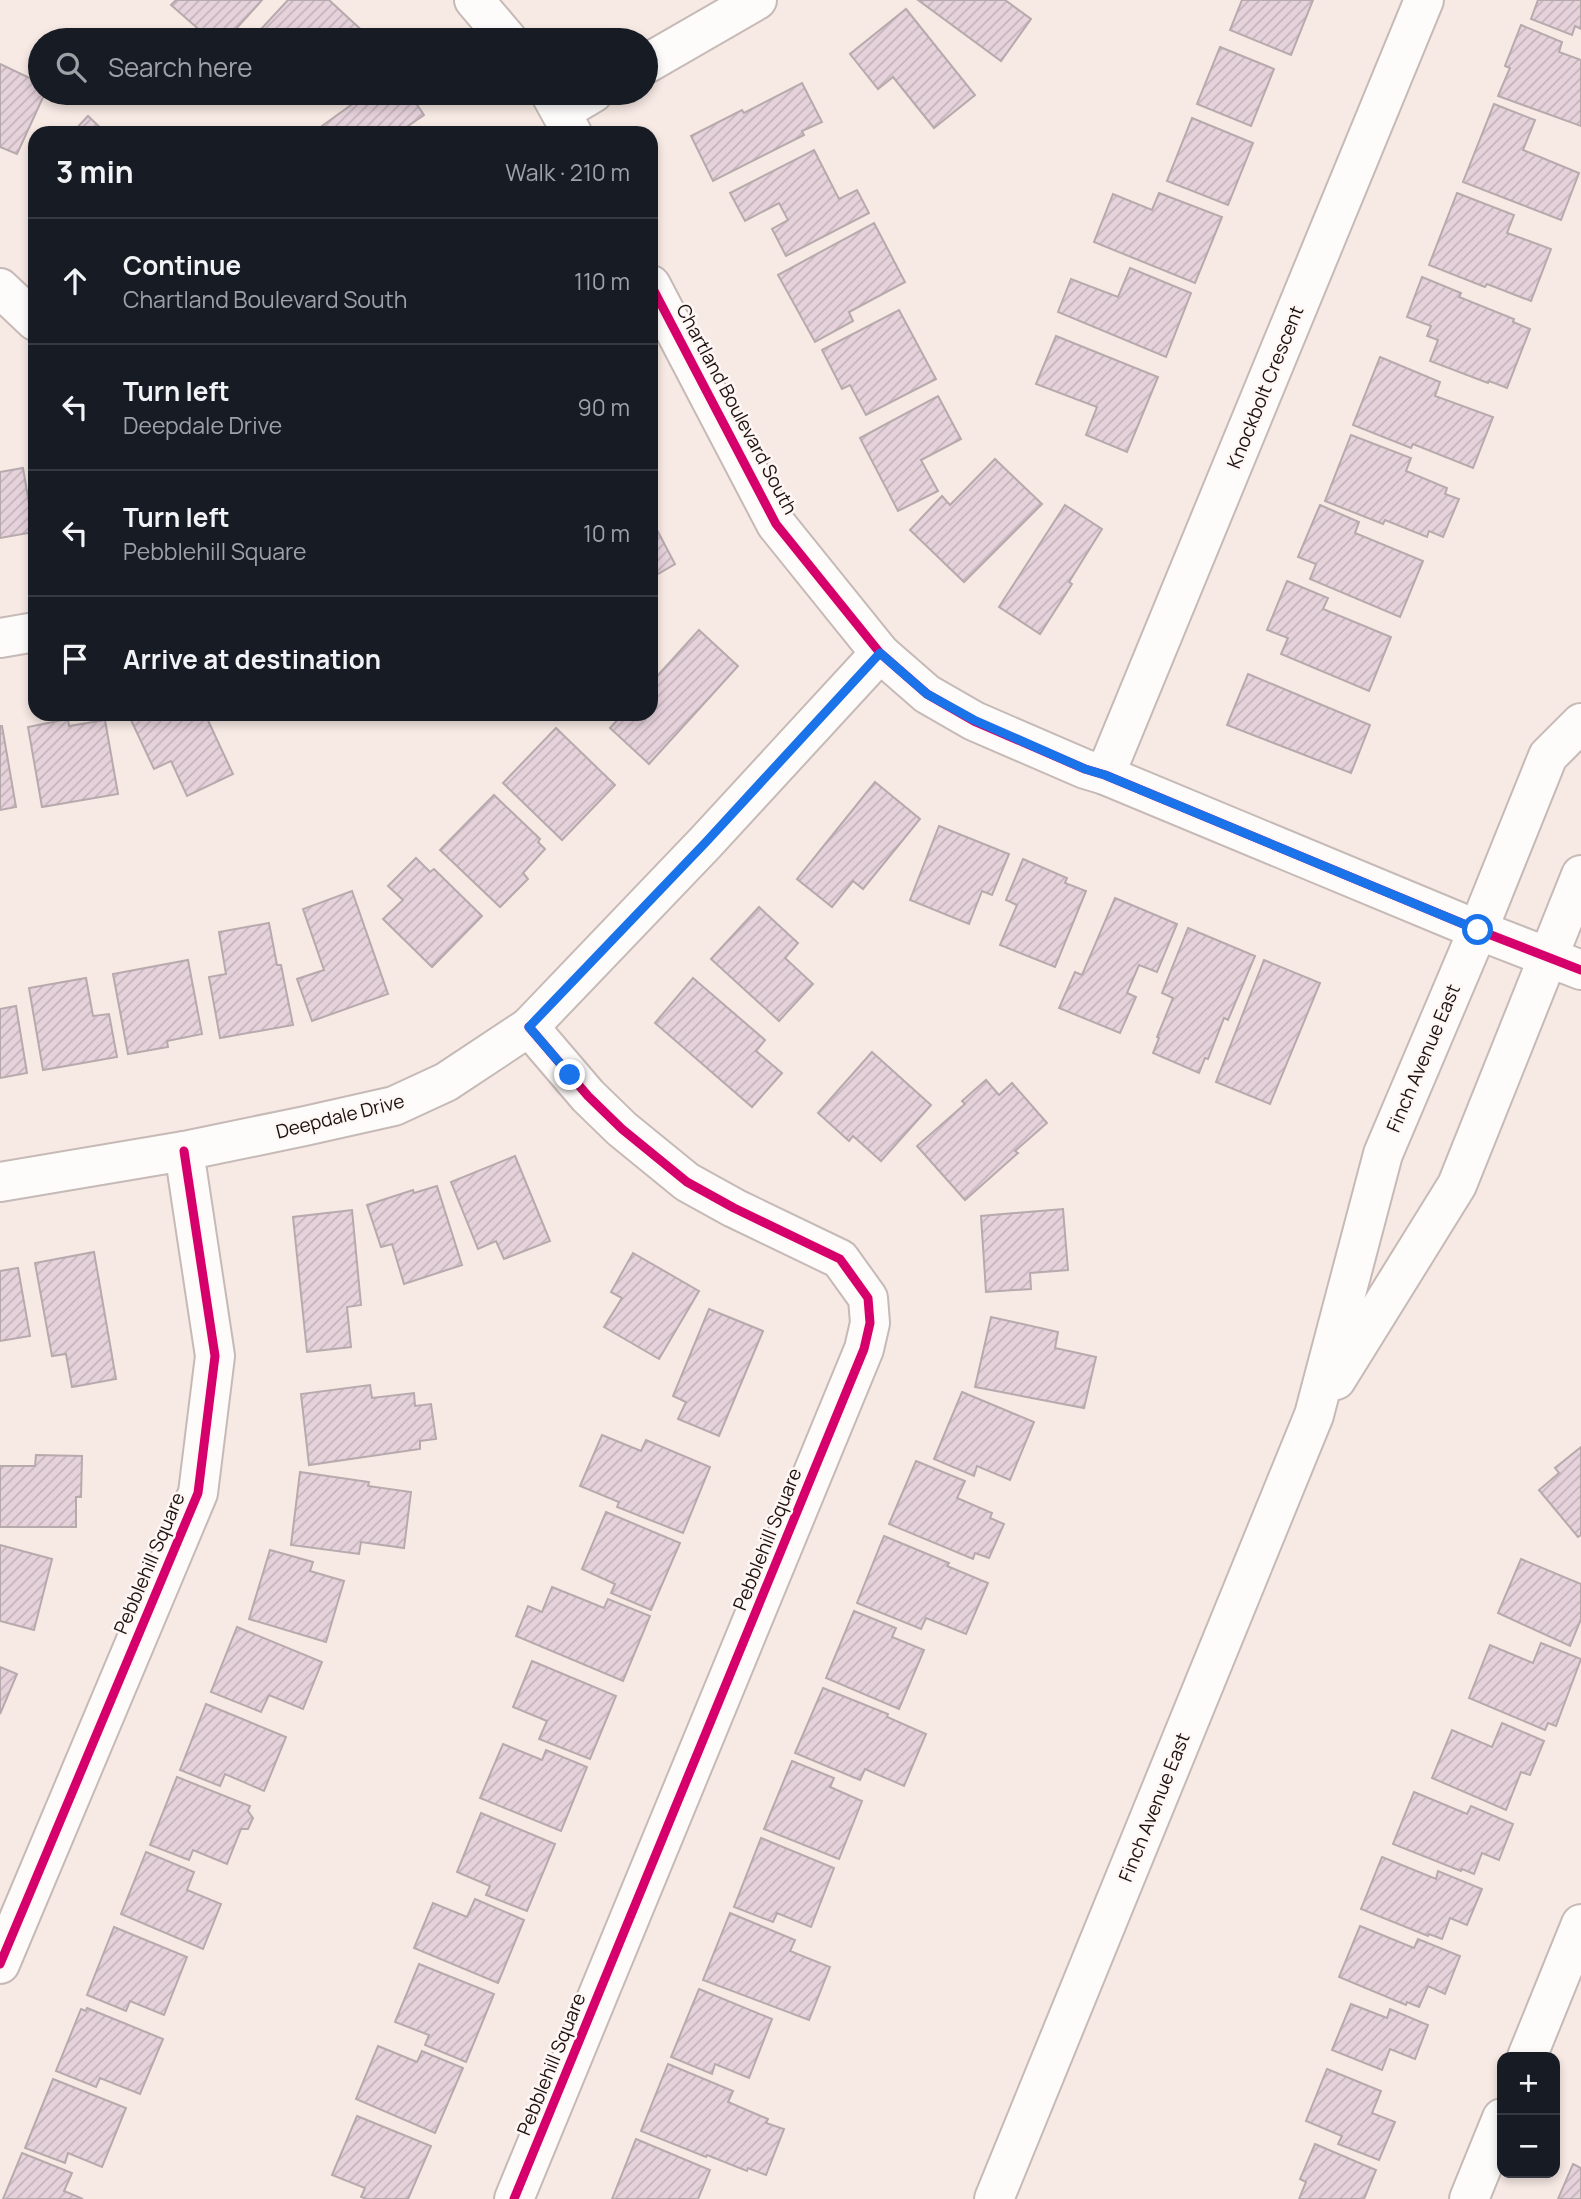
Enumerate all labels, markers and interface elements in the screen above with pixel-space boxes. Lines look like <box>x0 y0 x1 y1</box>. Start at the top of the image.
search box <box>28 28 658 105</box>
icon: search <box>52 48 90 86</box>
text: Search here <box>108 49 253 85</box>
text: 3 min <box>56 151 134 192</box>
text: Walk · 210 m <box>505 156 630 188</box>
text: Continue <box>123 247 241 283</box>
icon: ahead <box>56 262 94 300</box>
text: 110 m <box>574 265 630 297</box>
text: Chartland Boulevard South <box>123 283 407 315</box>
street label: Chartland Boulevard South <box>670 299 804 519</box>
street label: Knockbolt Crescent <box>1220 302 1310 472</box>
text: Turn left <box>123 373 230 409</box>
icon: left <box>56 388 94 426</box>
text: 90 m <box>578 391 630 423</box>
text: Deepdale Drive <box>123 409 282 441</box>
text: Turn left <box>123 499 230 535</box>
icon: left <box>56 514 94 552</box>
text: 10 m <box>583 517 630 549</box>
text: Pebblehill Square <box>123 535 306 567</box>
icon: arrive <box>56 640 94 678</box>
text: Arrive at destination <box>123 641 381 677</box>
route start <box>1462 914 1493 945</box>
street label: Finch Avenue East <box>1380 980 1466 1136</box>
route end <box>554 1059 585 1090</box>
street label: Deepdale Drive <box>273 1087 407 1145</box>
street label: Pebblehill Square <box>727 1464 807 1614</box>
street label: Pebblehill Square <box>107 1488 191 1638</box>
street label: Finch Avenue East <box>1112 1729 1196 1885</box>
street label: Pebblehill Square <box>511 1989 591 2139</box>
map controls <box>1497 2052 1560 2178</box>
button: + <box>1497 2052 1560 2115</box>
button: − <box>1497 2115 1560 2178</box>

